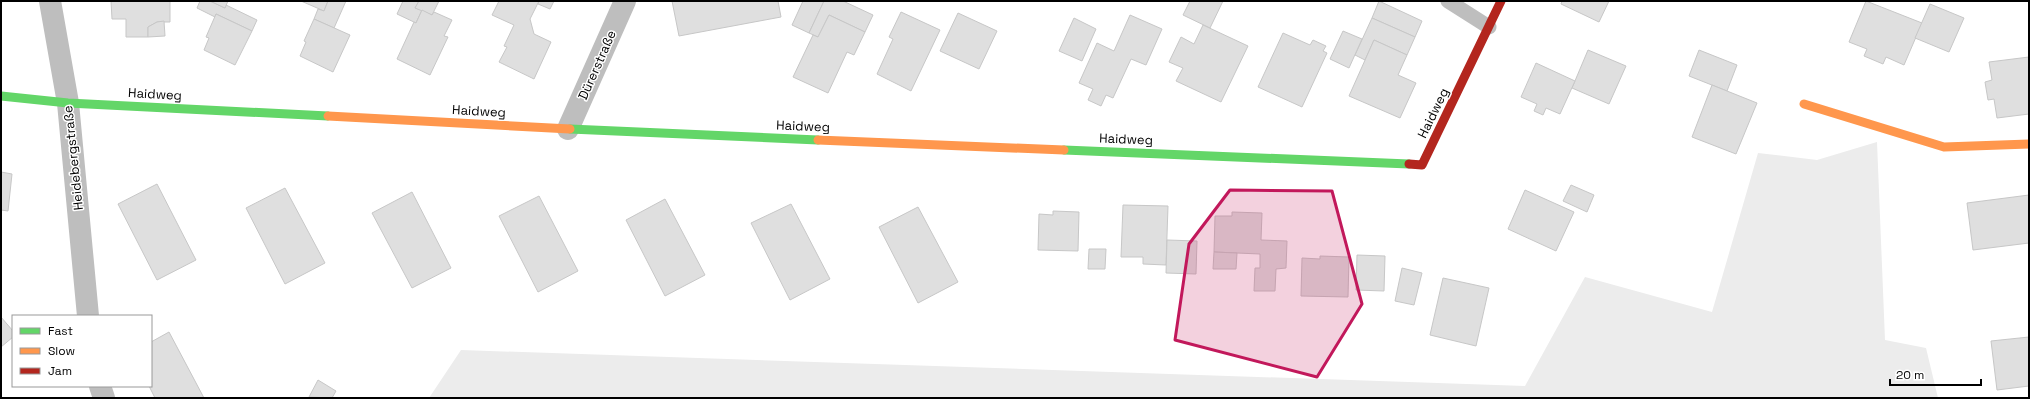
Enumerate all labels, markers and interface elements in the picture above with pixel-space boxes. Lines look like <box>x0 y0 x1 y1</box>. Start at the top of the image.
street label: Dürerstraße <box>574 28 620 102</box>
street label: Haidweg <box>128 84 182 104</box>
street label: Haidweg <box>1414 85 1452 141</box>
street label: Haidweg <box>452 101 506 121</box>
street label: Heidebergstraße <box>59 105 87 211</box>
street label: Haidweg <box>776 117 830 135</box>
street label: Haidweg <box>1099 130 1153 148</box>
legend <box>12 315 152 387</box>
text: Fast <box>48 323 73 339</box>
text: Slow <box>48 343 75 359</box>
scale bar <box>1890 361 1981 387</box>
text: Jam <box>48 363 72 379</box>
text: 20 m <box>1896 367 1924 383</box>

